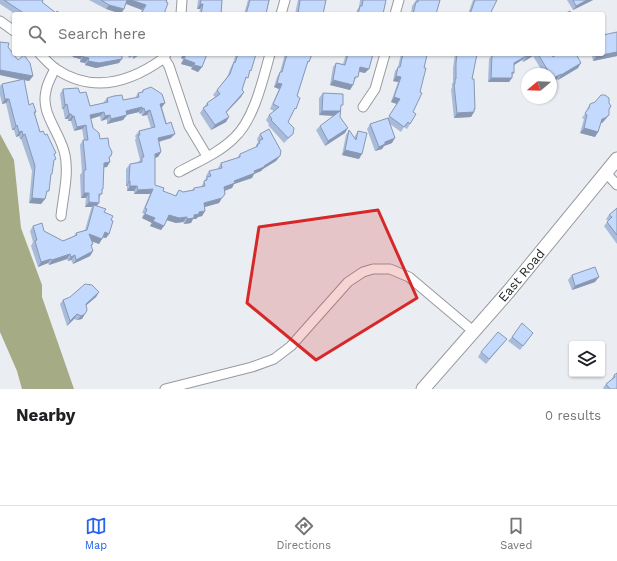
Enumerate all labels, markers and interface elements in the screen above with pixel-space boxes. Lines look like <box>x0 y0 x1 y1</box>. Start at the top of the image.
search box <box>12 12 605 56</box>
icon: search <box>26 23 48 45</box>
text: Search here <box>58 25 146 43</box>
north arrow <box>521 68 557 104</box>
street label: East Road <box>495 246 548 305</box>
map controls <box>569 341 605 377</box>
button: layers <box>569 341 605 377</box>
text: Nearby <box>16 405 75 425</box>
text: 0 results <box>545 408 601 423</box>
tab: Map <box>85 515 107 552</box>
tab: Directions <box>277 515 331 552</box>
tab: Saved <box>500 515 532 552</box>

